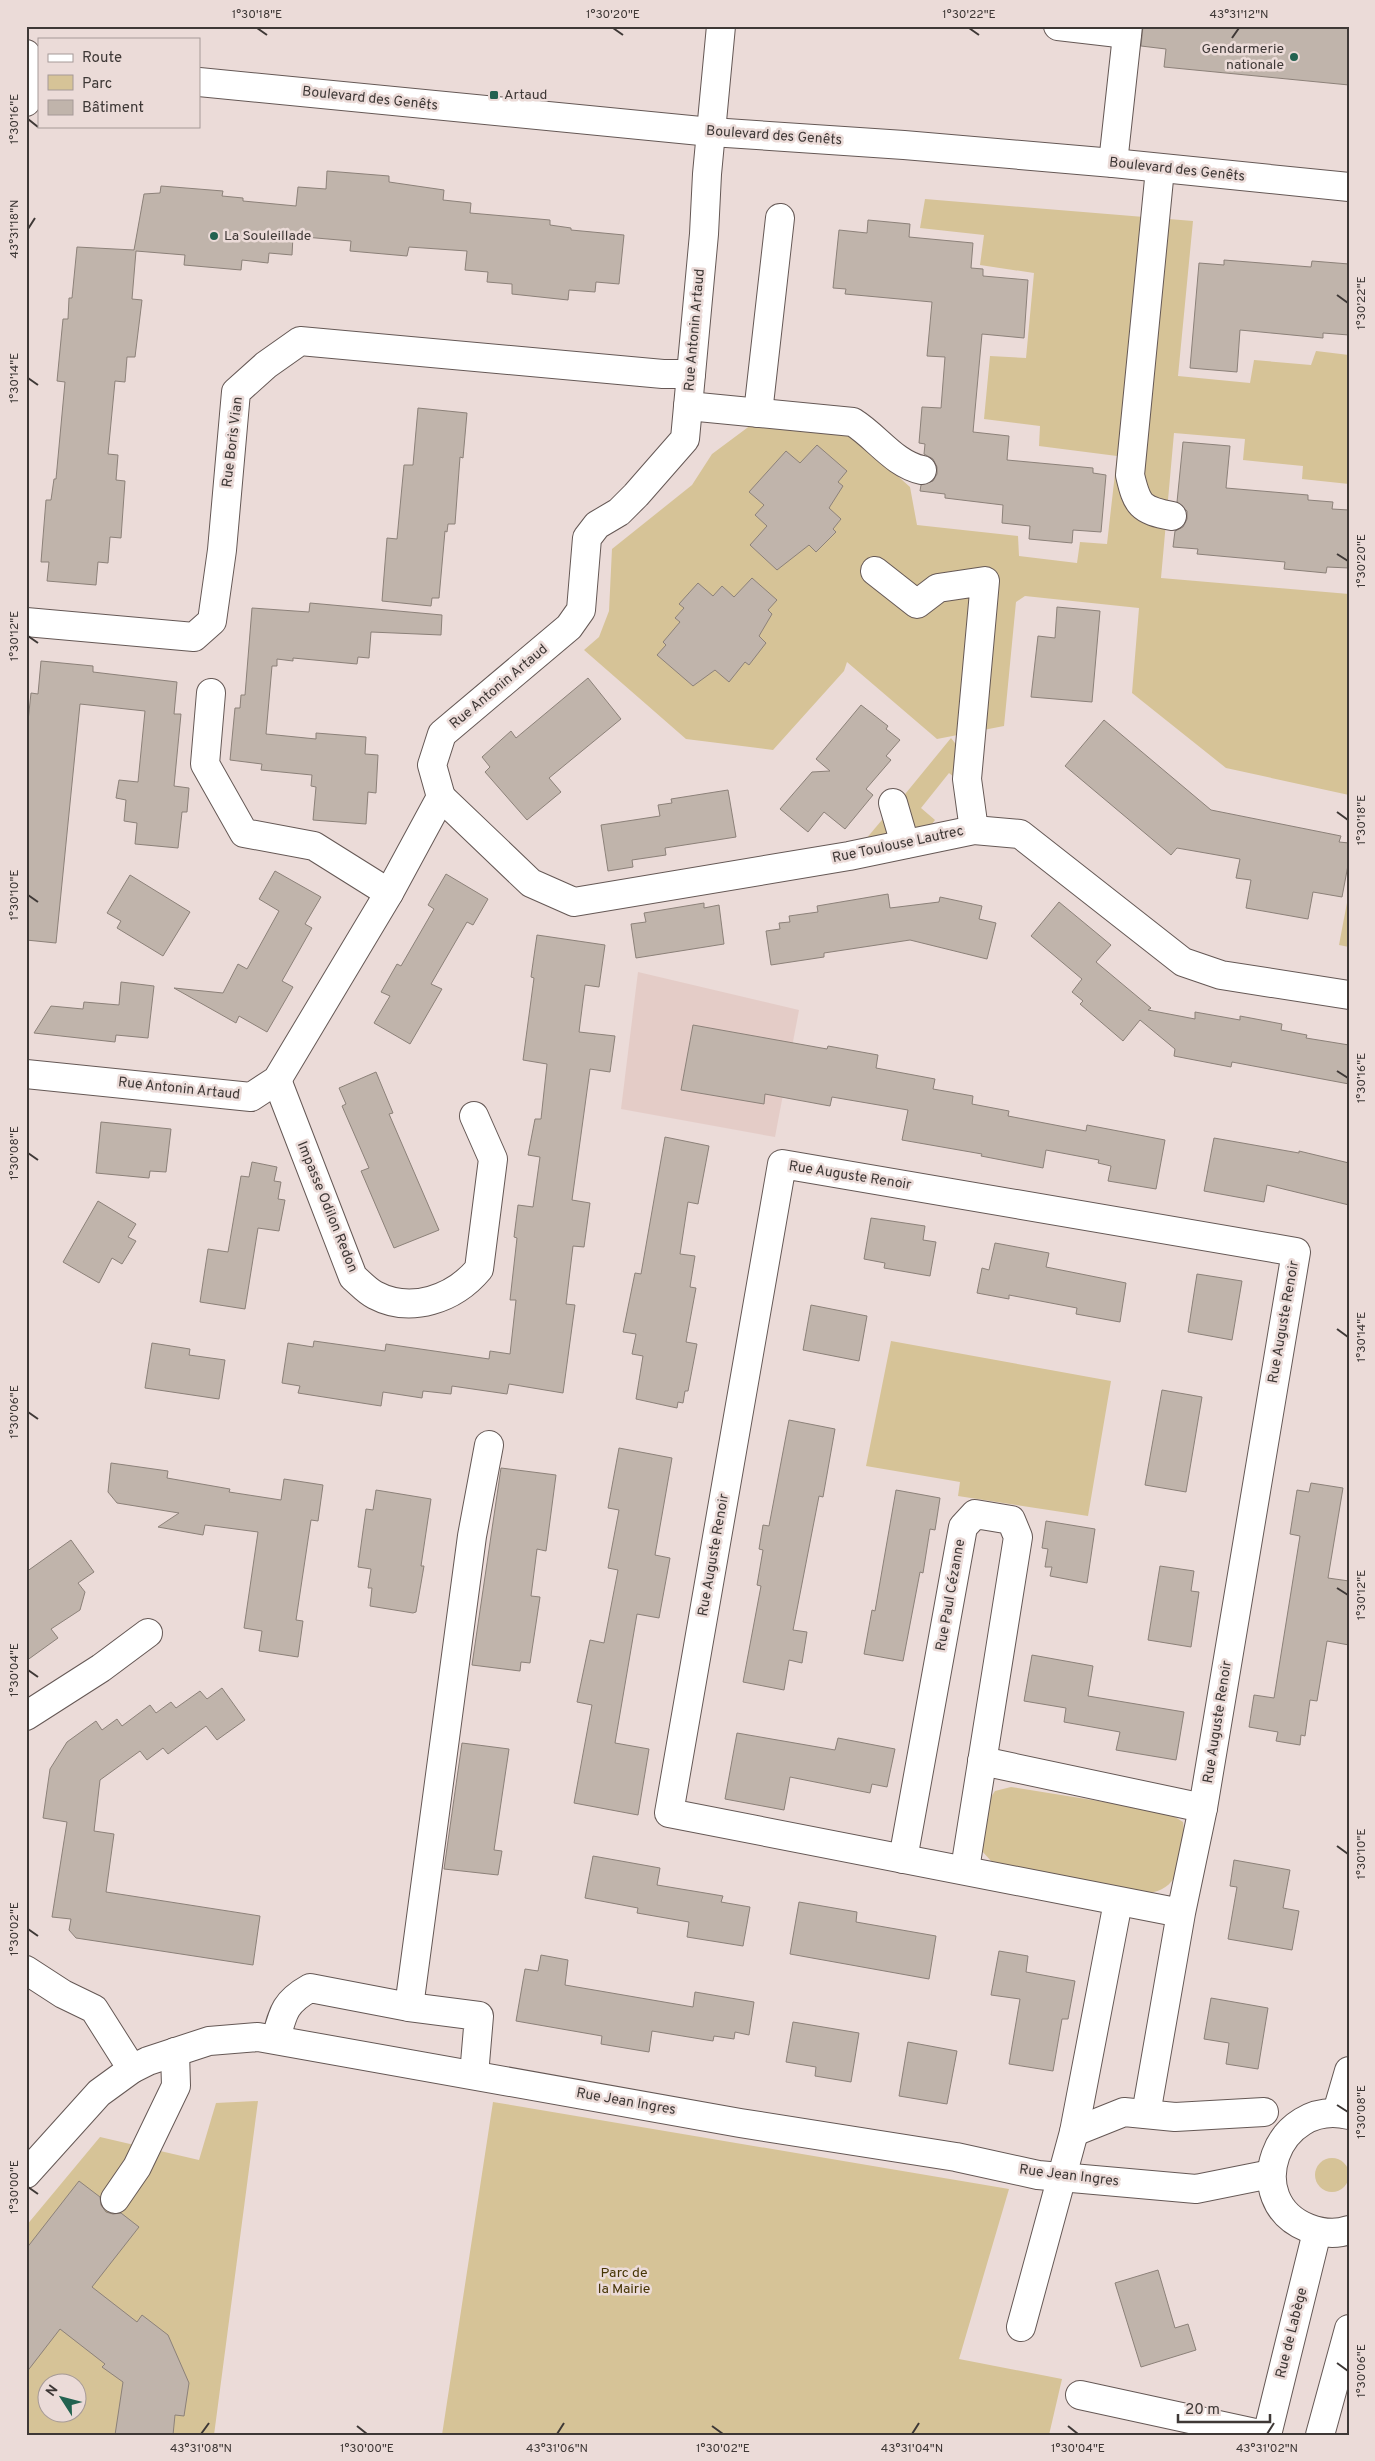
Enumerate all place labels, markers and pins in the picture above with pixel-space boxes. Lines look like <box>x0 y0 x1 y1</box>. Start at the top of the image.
place label: Gendarmerie nationale <box>1202 41 1284 74</box>
marker: Gendarmerie nationale <box>1288 51 1300 63</box>
place label: Artaud <box>504 87 547 104</box>
marker: Artaud <box>488 89 500 101</box>
place label: La Souleillade <box>224 228 311 245</box>
marker: La Souleillade <box>208 230 220 242</box>

